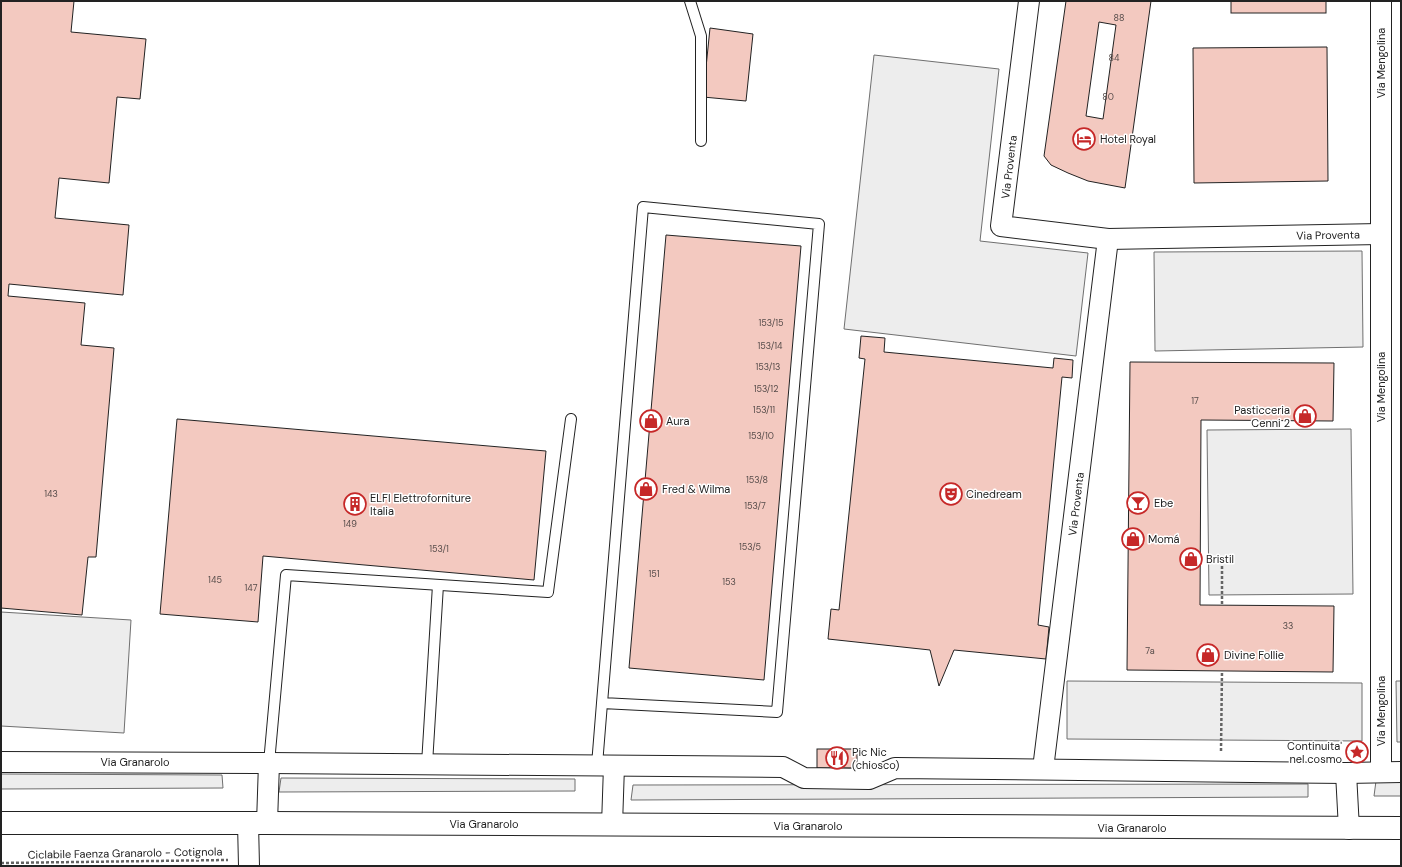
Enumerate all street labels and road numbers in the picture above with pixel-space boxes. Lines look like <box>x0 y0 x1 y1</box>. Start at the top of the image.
street label: Via Mengolina <box>1374 28 1388 98</box>
street label: Via Proventa <box>998 134 1020 200</box>
street label: Via Proventa <box>1296 227 1360 243</box>
street label: Via Mengolina <box>1374 352 1388 422</box>
street label: Via Proventa <box>1065 471 1087 537</box>
street label: Via Mengolina <box>1374 676 1388 746</box>
street label: Via Granarolo <box>101 755 169 769</box>
street label: Via Granarolo <box>450 817 518 831</box>
street label: Via Granarolo <box>774 819 842 833</box>
street label: Via Granarolo <box>1098 821 1166 835</box>
street label: Ciclabile Faenza Granarolo - Cotignola <box>27 844 223 862</box>

